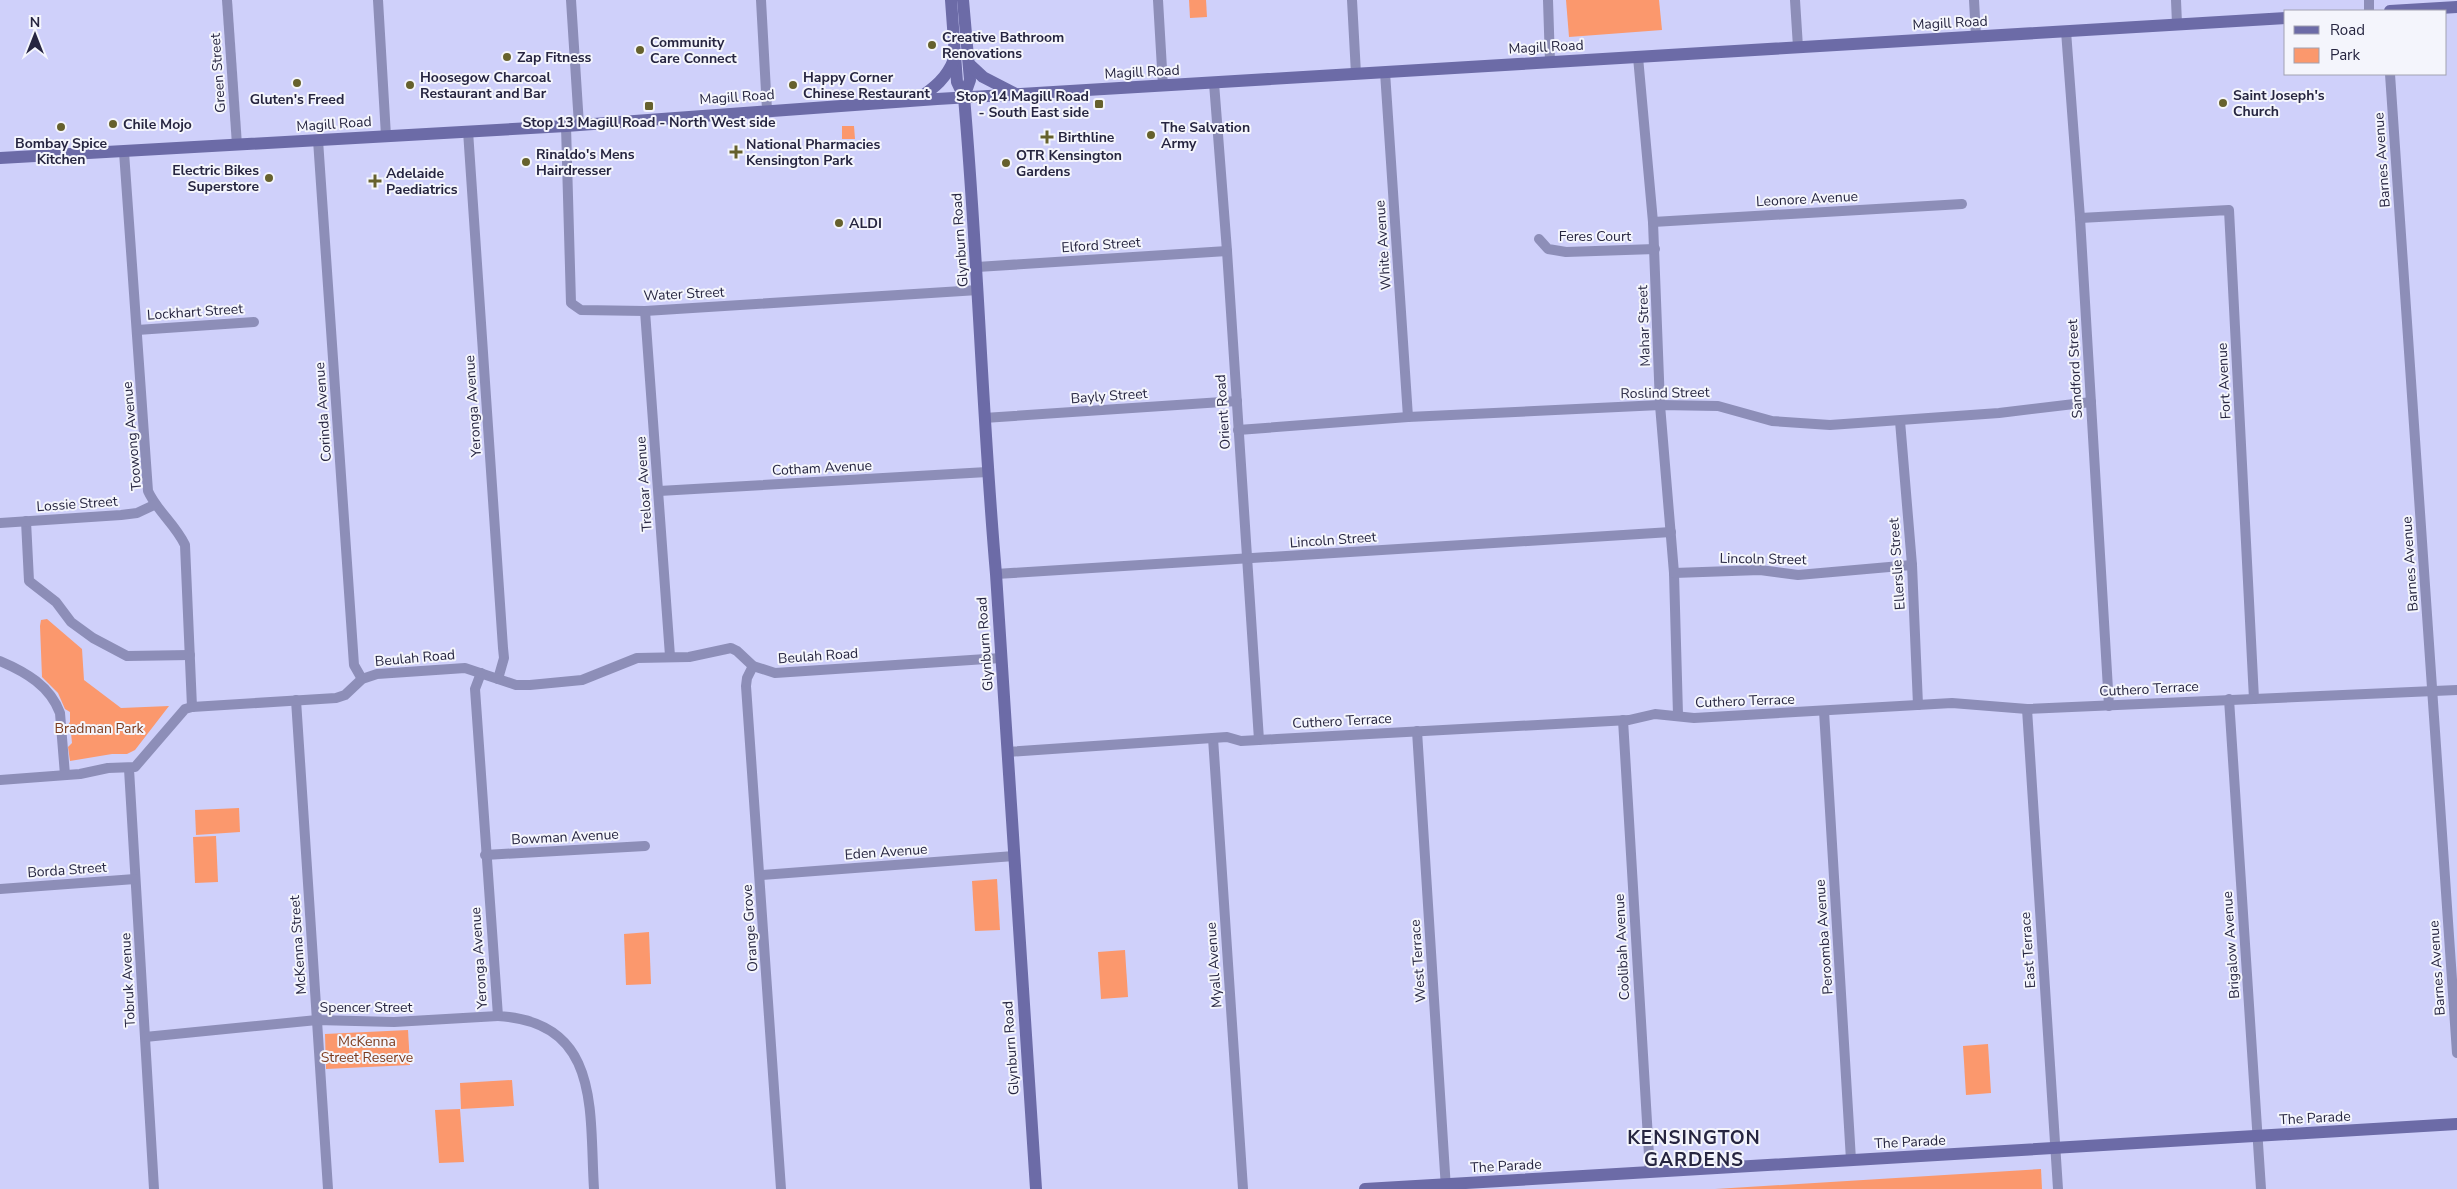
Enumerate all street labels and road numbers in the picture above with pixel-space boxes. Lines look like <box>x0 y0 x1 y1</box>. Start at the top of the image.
street label: Magill Road <box>1912 12 1988 34</box>
street label: Green Street <box>206 32 230 113</box>
street label: Magill Road <box>1508 36 1584 58</box>
street label: Magill Road <box>1104 61 1180 83</box>
street label: Magill Road <box>699 85 775 109</box>
street label: Magill Road <box>296 112 372 136</box>
street label: Barnes Avenue <box>2369 112 2395 208</box>
street label: Leonore Avenue <box>1756 187 1858 211</box>
street label: Glynburn Road <box>947 192 973 288</box>
street label: White Avenue <box>1370 199 1396 291</box>
street label: Feres Court <box>1559 227 1631 246</box>
street label: Elford Street <box>1061 233 1141 257</box>
street label: Water Street <box>643 282 725 306</box>
street label: Mahar Street <box>1633 285 1655 367</box>
street label: Lockhart Street <box>146 299 244 325</box>
street label: Sandford Street <box>2063 319 2087 419</box>
street label: Fort Avenue <box>2213 342 2235 420</box>
street label: Yeronga Avenue <box>460 354 486 459</box>
street label: Corinda Avenue <box>310 362 336 462</box>
street label: Orient Road <box>1211 374 1235 450</box>
street label: Toowong Avenue <box>118 381 146 491</box>
street label: Roslind Street <box>1620 383 1710 403</box>
street label: Bayly Street <box>1070 384 1148 408</box>
street label: Treloar Avenue <box>631 436 657 532</box>
street label: Cotham Avenue <box>771 456 873 480</box>
street label: Lossie Street <box>36 492 118 516</box>
street label: Barnes Avenue <box>2397 516 2423 612</box>
street label: Ellerslie Street <box>1884 517 1910 611</box>
street label: Lincoln Street <box>1289 527 1377 553</box>
street label: Lincoln Street <box>1719 549 1807 569</box>
street label: Glynburn Road <box>972 596 998 692</box>
street label: Beulah Road <box>777 644 859 668</box>
street label: Beulah Road <box>374 645 456 671</box>
street label: Cuthero Terrace <box>2099 677 2199 701</box>
street label: Cuthero Terrace <box>1695 690 1795 712</box>
street label: Cuthero Terrace <box>1292 709 1392 733</box>
street label: Bowman Avenue <box>511 825 619 849</box>
street label: Eden Avenue <box>844 840 928 864</box>
street label: Borda Street <box>27 858 107 882</box>
street label: Peroomba Avenue <box>1811 879 1837 995</box>
street label: Orange Grove <box>737 884 763 972</box>
street label: Brigalow Avenue <box>2218 890 2244 1000</box>
street label: Coolibah Avenue <box>1610 893 1634 1001</box>
street label: McKenna Street <box>285 895 311 995</box>
street label: Yeronga Avenue <box>466 906 492 1011</box>
street label: East Terrace <box>2016 911 2040 989</box>
street label: West Terrace <box>1406 919 1430 1003</box>
street label: Barnes Avenue <box>2424 920 2450 1016</box>
street label: Myall Avenue <box>1202 921 1226 1009</box>
street label: Tobruk Avenue <box>116 932 140 1028</box>
street label: Spencer Street <box>320 998 412 1017</box>
street label: Glynburn Road <box>998 1000 1024 1096</box>
street label: The Parade <box>2279 1107 2351 1129</box>
street label: The Parade <box>1874 1131 1946 1153</box>
street label: The Parade <box>1470 1155 1542 1177</box>

